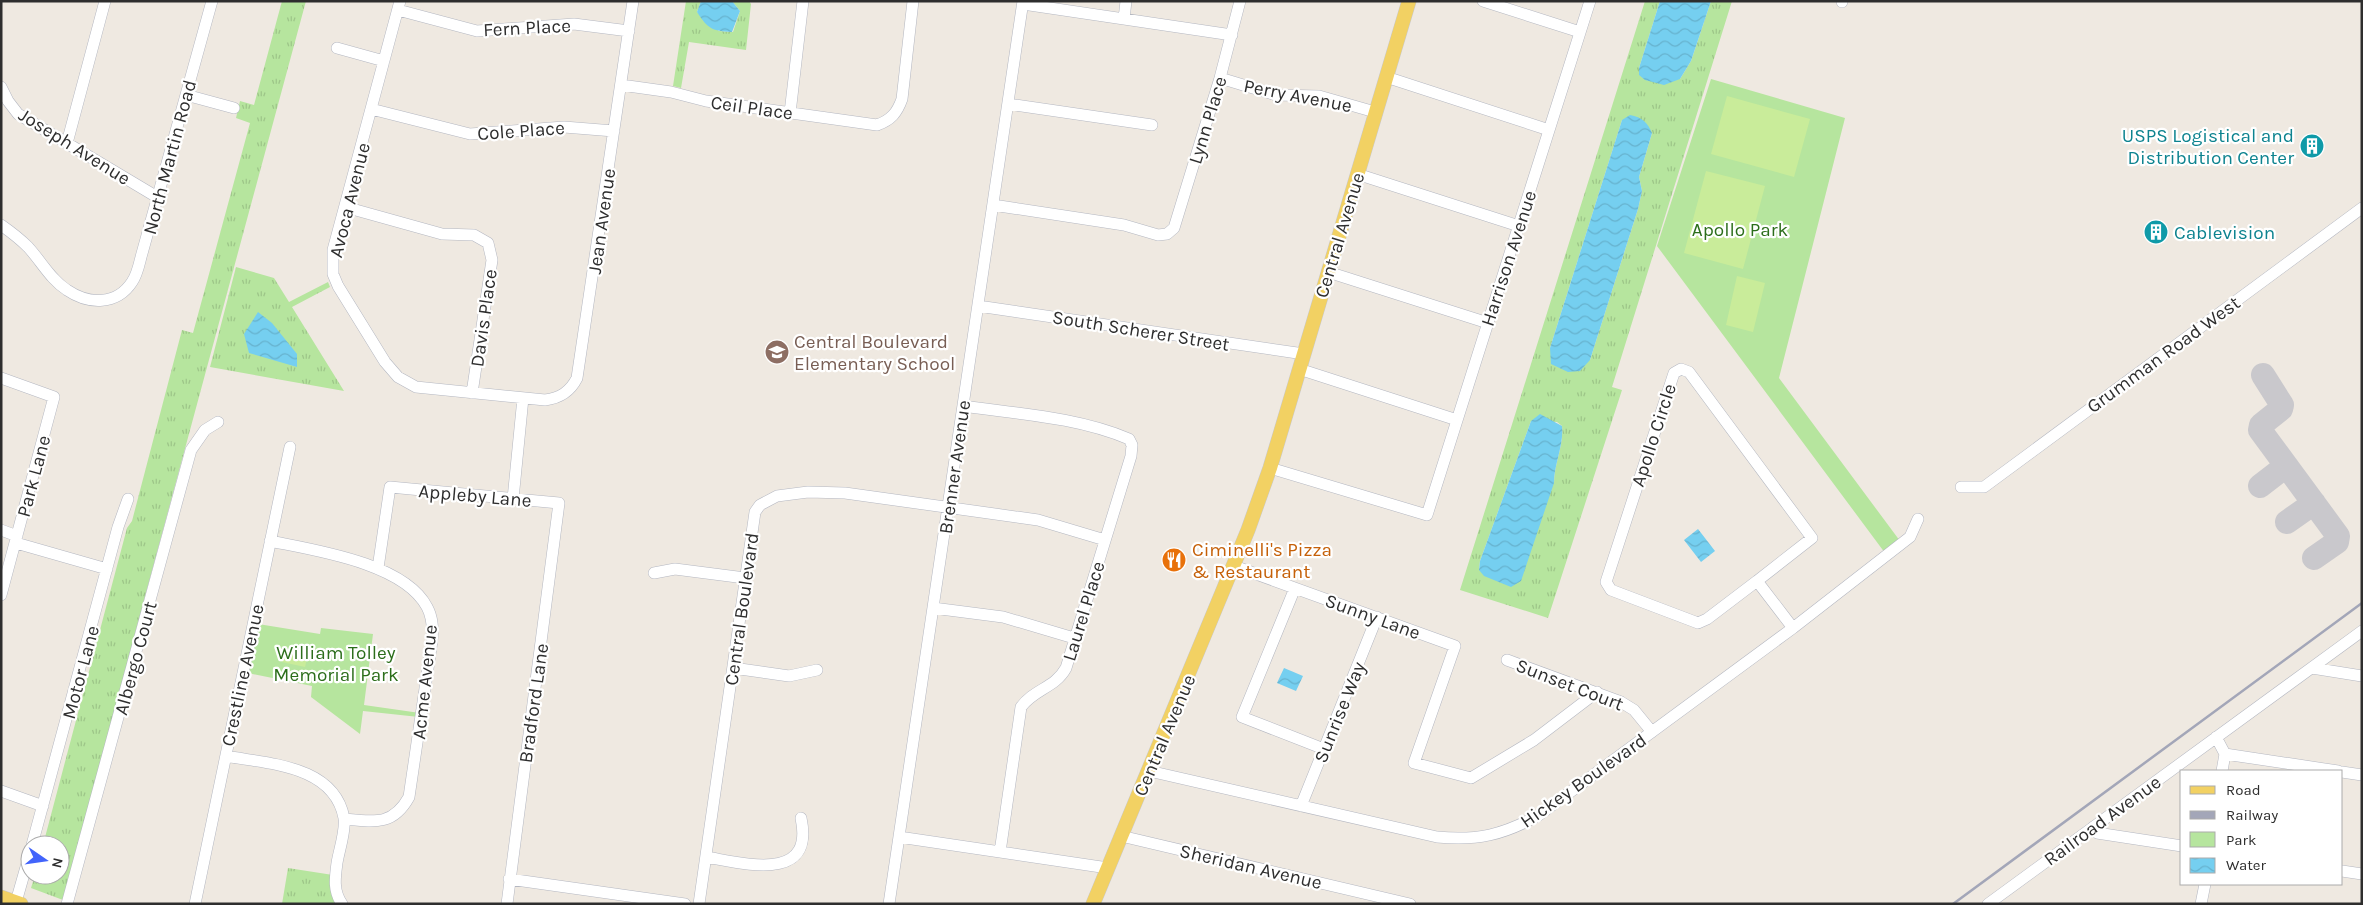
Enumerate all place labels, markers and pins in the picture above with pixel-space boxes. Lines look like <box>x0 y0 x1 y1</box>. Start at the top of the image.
place label: USPS Logistical and Distribution Center <box>2122 125 2294 169</box>
building icon: USPS Logistical and Distribution Center <box>2299 133 2325 159</box>
building icon: Cablevision <box>2143 219 2169 245</box>
place label: Cablevision <box>2174 222 2275 244</box>
place label: Central Boulevard Elementary School <box>794 331 955 375</box>
school or university icon: Central Boulevard Elementary School <box>764 339 790 365</box>
place label: Ciminelli's Pizza & Restaurant <box>1192 539 1332 583</box>
restaurant icon: Ciminelli's Pizza & Restaurant <box>1161 547 1187 573</box>

